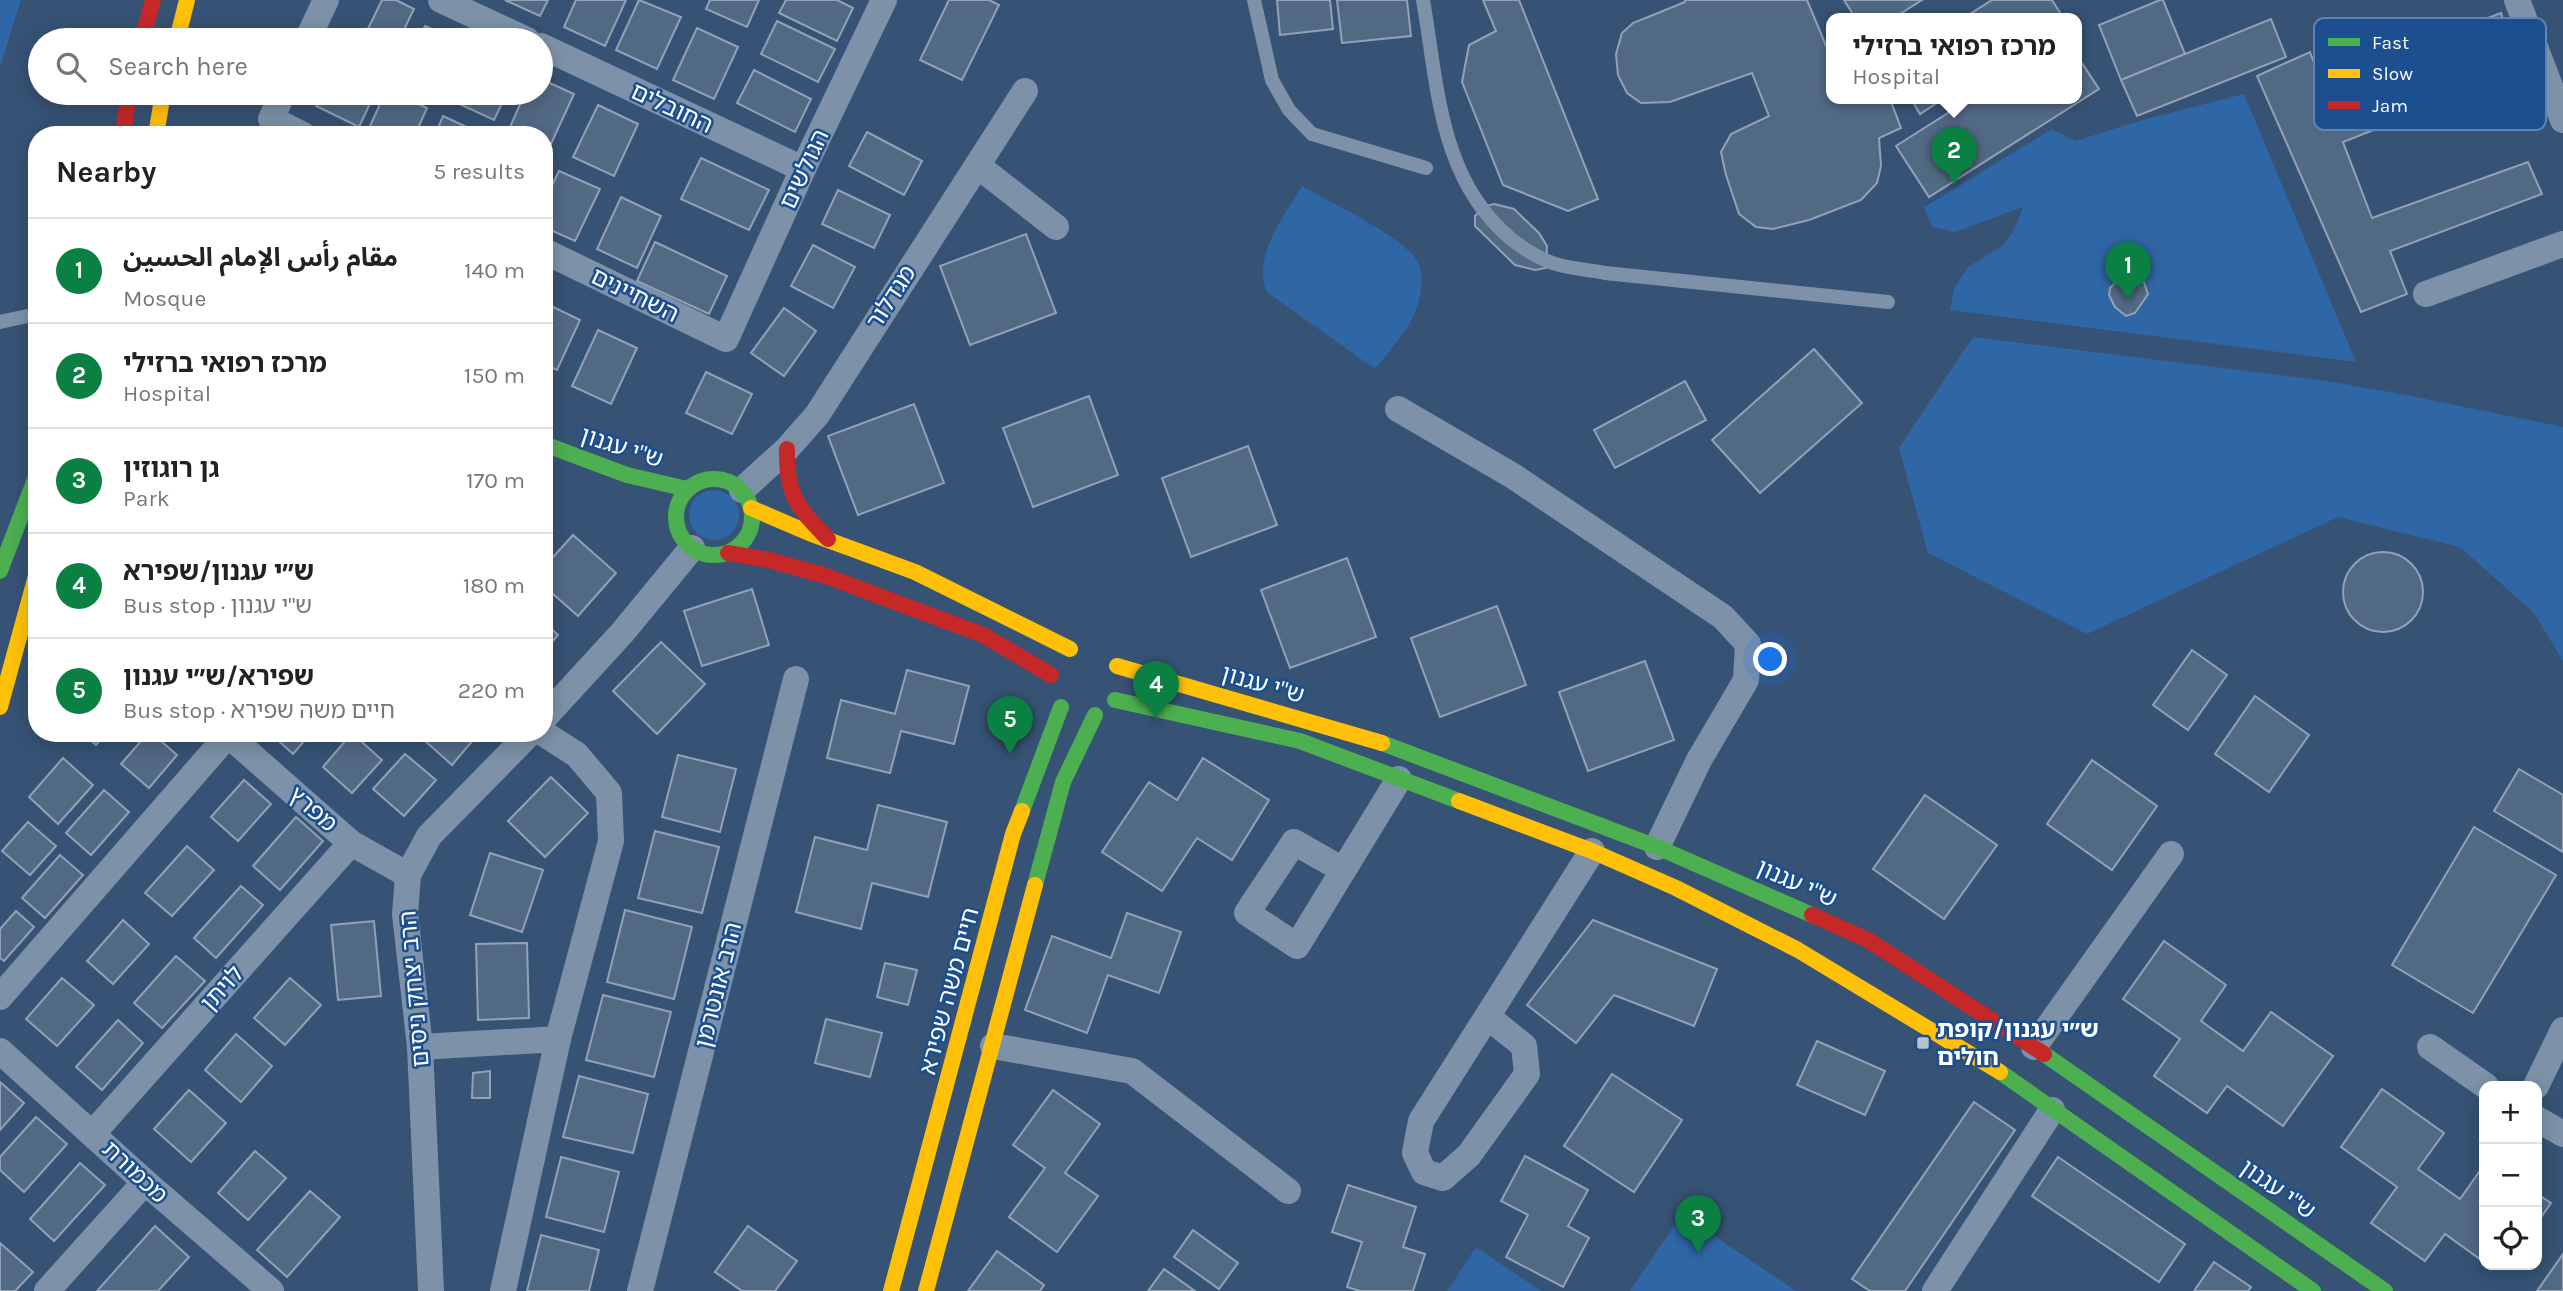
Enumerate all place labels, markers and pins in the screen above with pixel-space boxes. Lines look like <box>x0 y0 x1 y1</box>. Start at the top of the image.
pin: 2 <box>1931 127 1977 185</box>
pin: 1 <box>2105 242 2151 300</box>
pin: 4 <box>1133 661 1179 719</box>
pin: 5 <box>987 696 1033 754</box>
place label: ש״י עגנון/קופת חולים <box>1937 1015 2099 1071</box>
marker: ש״י עגנון/קופת חולים <box>1915 1035 1931 1051</box>
pin: 3 <box>1675 1195 1721 1253</box>

